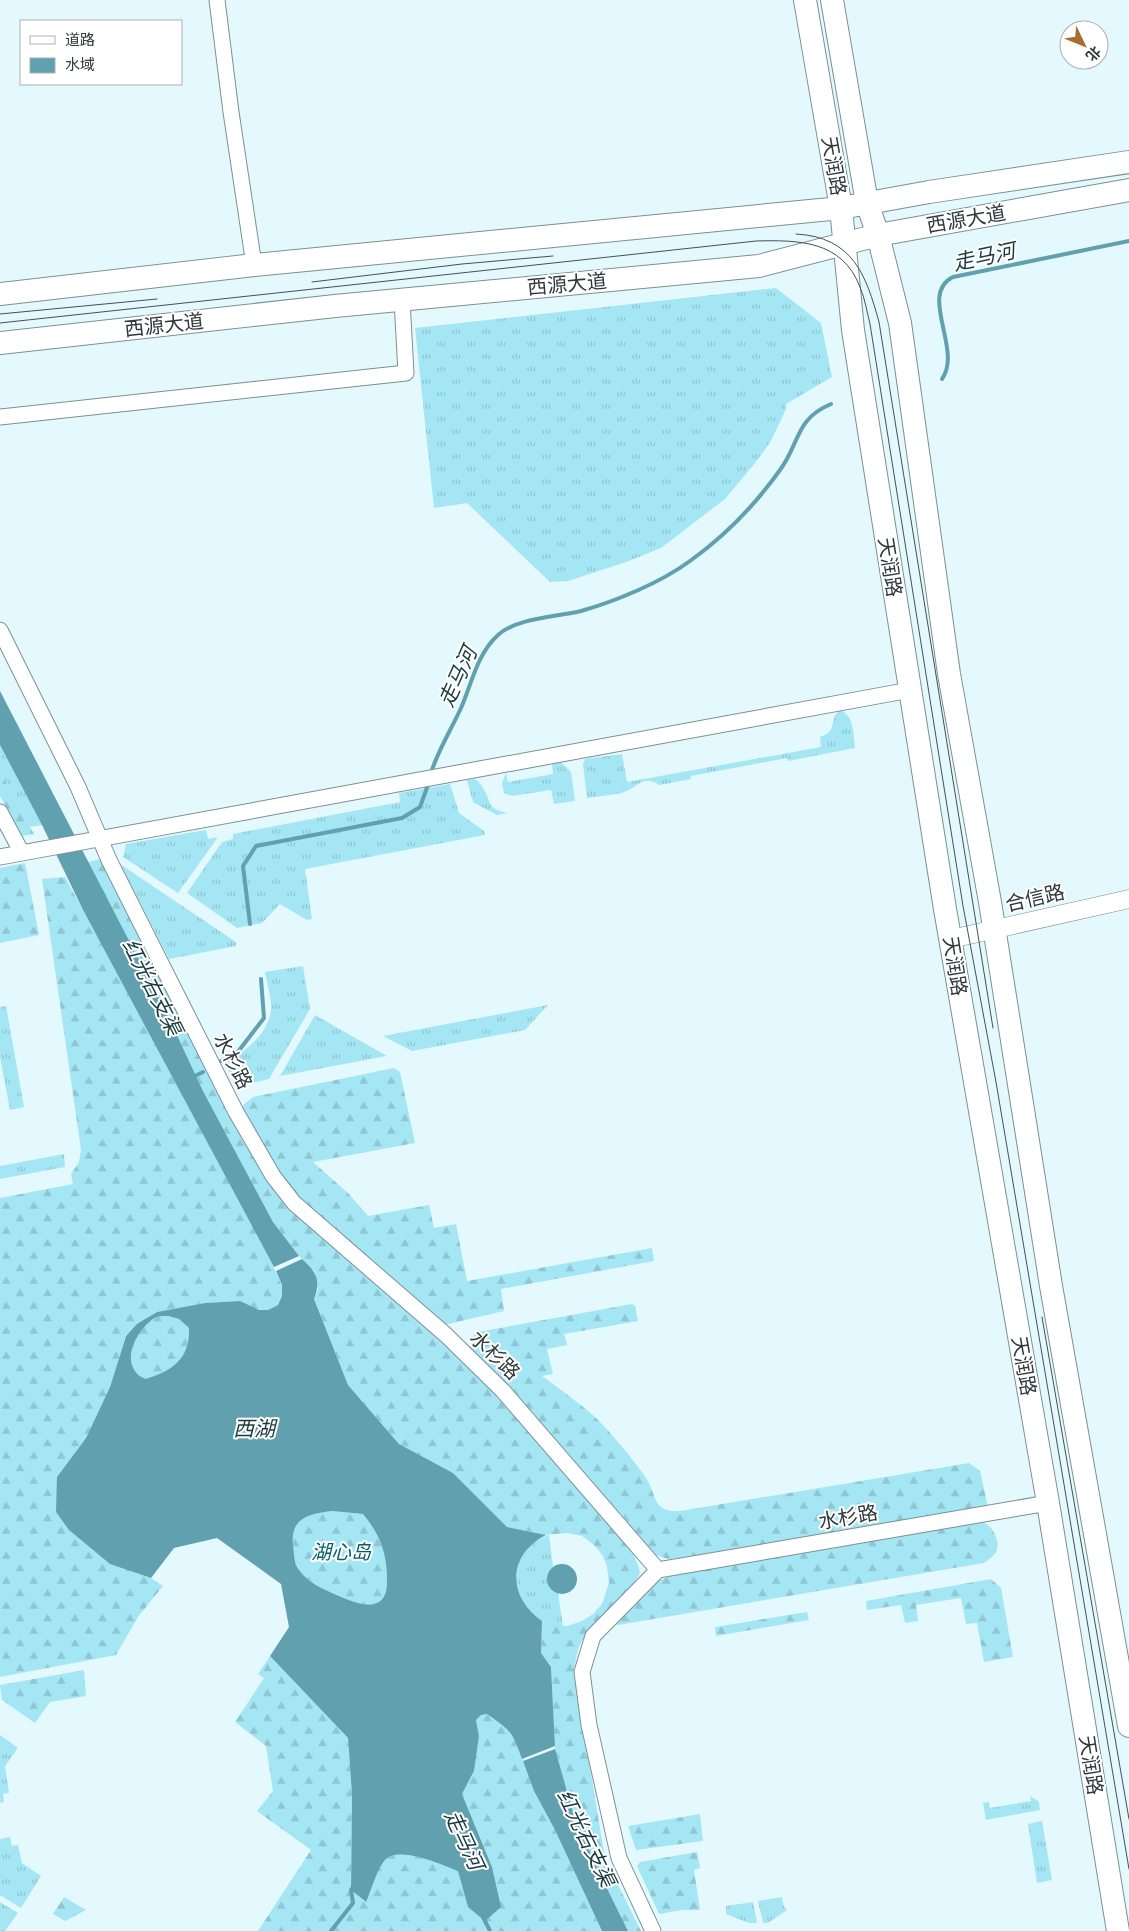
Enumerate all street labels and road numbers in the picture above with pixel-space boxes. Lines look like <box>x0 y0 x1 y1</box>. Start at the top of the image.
street label: 天润路 <box>813 134 853 198</box>
street label: 西源大道 <box>924 198 1008 242</box>
street label: 西源大道 <box>526 267 608 303</box>
street label: 西源大道 <box>123 307 205 345</box>
street label: 天润路 <box>870 535 909 599</box>
street label: 合信路 <box>1003 878 1068 920</box>
street label: 天润路 <box>935 934 974 998</box>
street label: 水杉路 <box>205 1028 259 1095</box>
street label: 水杉路 <box>462 1324 526 1387</box>
street label: 天润路 <box>1003 1334 1043 1398</box>
street label: 水杉路 <box>816 1498 880 1538</box>
street label: 天润路 <box>1071 1733 1110 1797</box>

